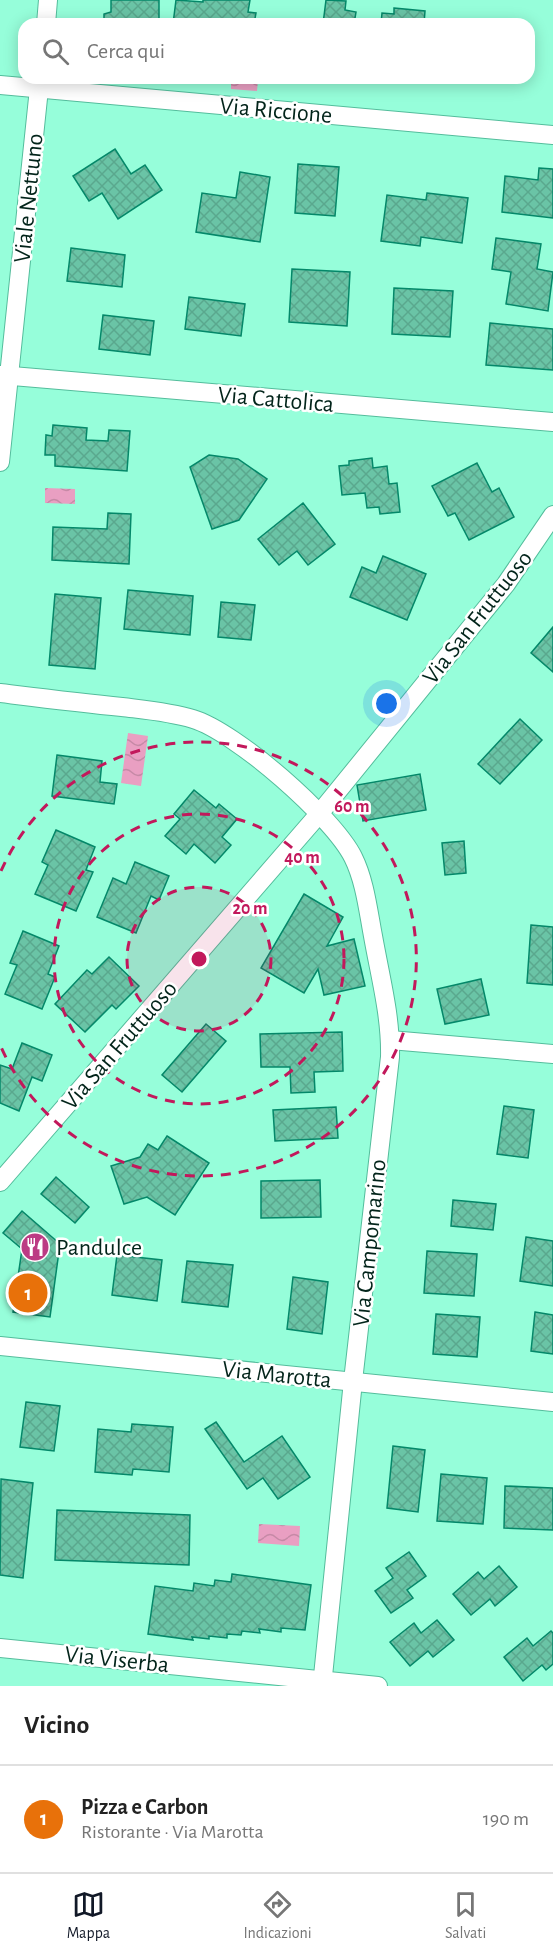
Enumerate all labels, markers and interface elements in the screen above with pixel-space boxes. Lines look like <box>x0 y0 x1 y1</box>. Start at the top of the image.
search box <box>18 18 535 84</box>
icon: search <box>39 35 72 68</box>
text: Cerca qui <box>87 40 165 62</box>
street label: Via Riccione <box>219 94 333 128</box>
street label: Viale Nettuno <box>10 132 48 264</box>
street label: Via Cattolica <box>217 383 335 417</box>
street label: Via San Fruttuoso <box>418 546 537 689</box>
your location <box>372 689 401 718</box>
text: 60 m <box>334 798 370 816</box>
text: 40 m <box>284 849 320 867</box>
text: 20 m <box>232 900 268 918</box>
centre of rings <box>189 949 209 969</box>
street label: Via San Fruttuoso <box>58 977 182 1115</box>
street label: Via Campomarino <box>349 1158 391 1328</box>
restaurant icon: Pandulce <box>19 1231 51 1263</box>
place label: Pandulce <box>56 1236 142 1260</box>
pin: 1 <box>9 1270 48 1316</box>
street label: Via Marotta <box>221 1357 333 1393</box>
street label: Via Viserba <box>63 1643 170 1677</box>
text: Vicino <box>24 1712 89 1738</box>
text: Pizza e Carbon <box>81 1796 208 1818</box>
text: 1 <box>40 1809 47 1829</box>
text: 190 m <box>483 1809 529 1829</box>
text: Ristorante · Via Marotta <box>81 1822 264 1842</box>
tab: Mappa <box>67 1888 110 1943</box>
tab: Indicazioni <box>243 1888 312 1943</box>
tab: Salvati <box>445 1888 486 1943</box>

